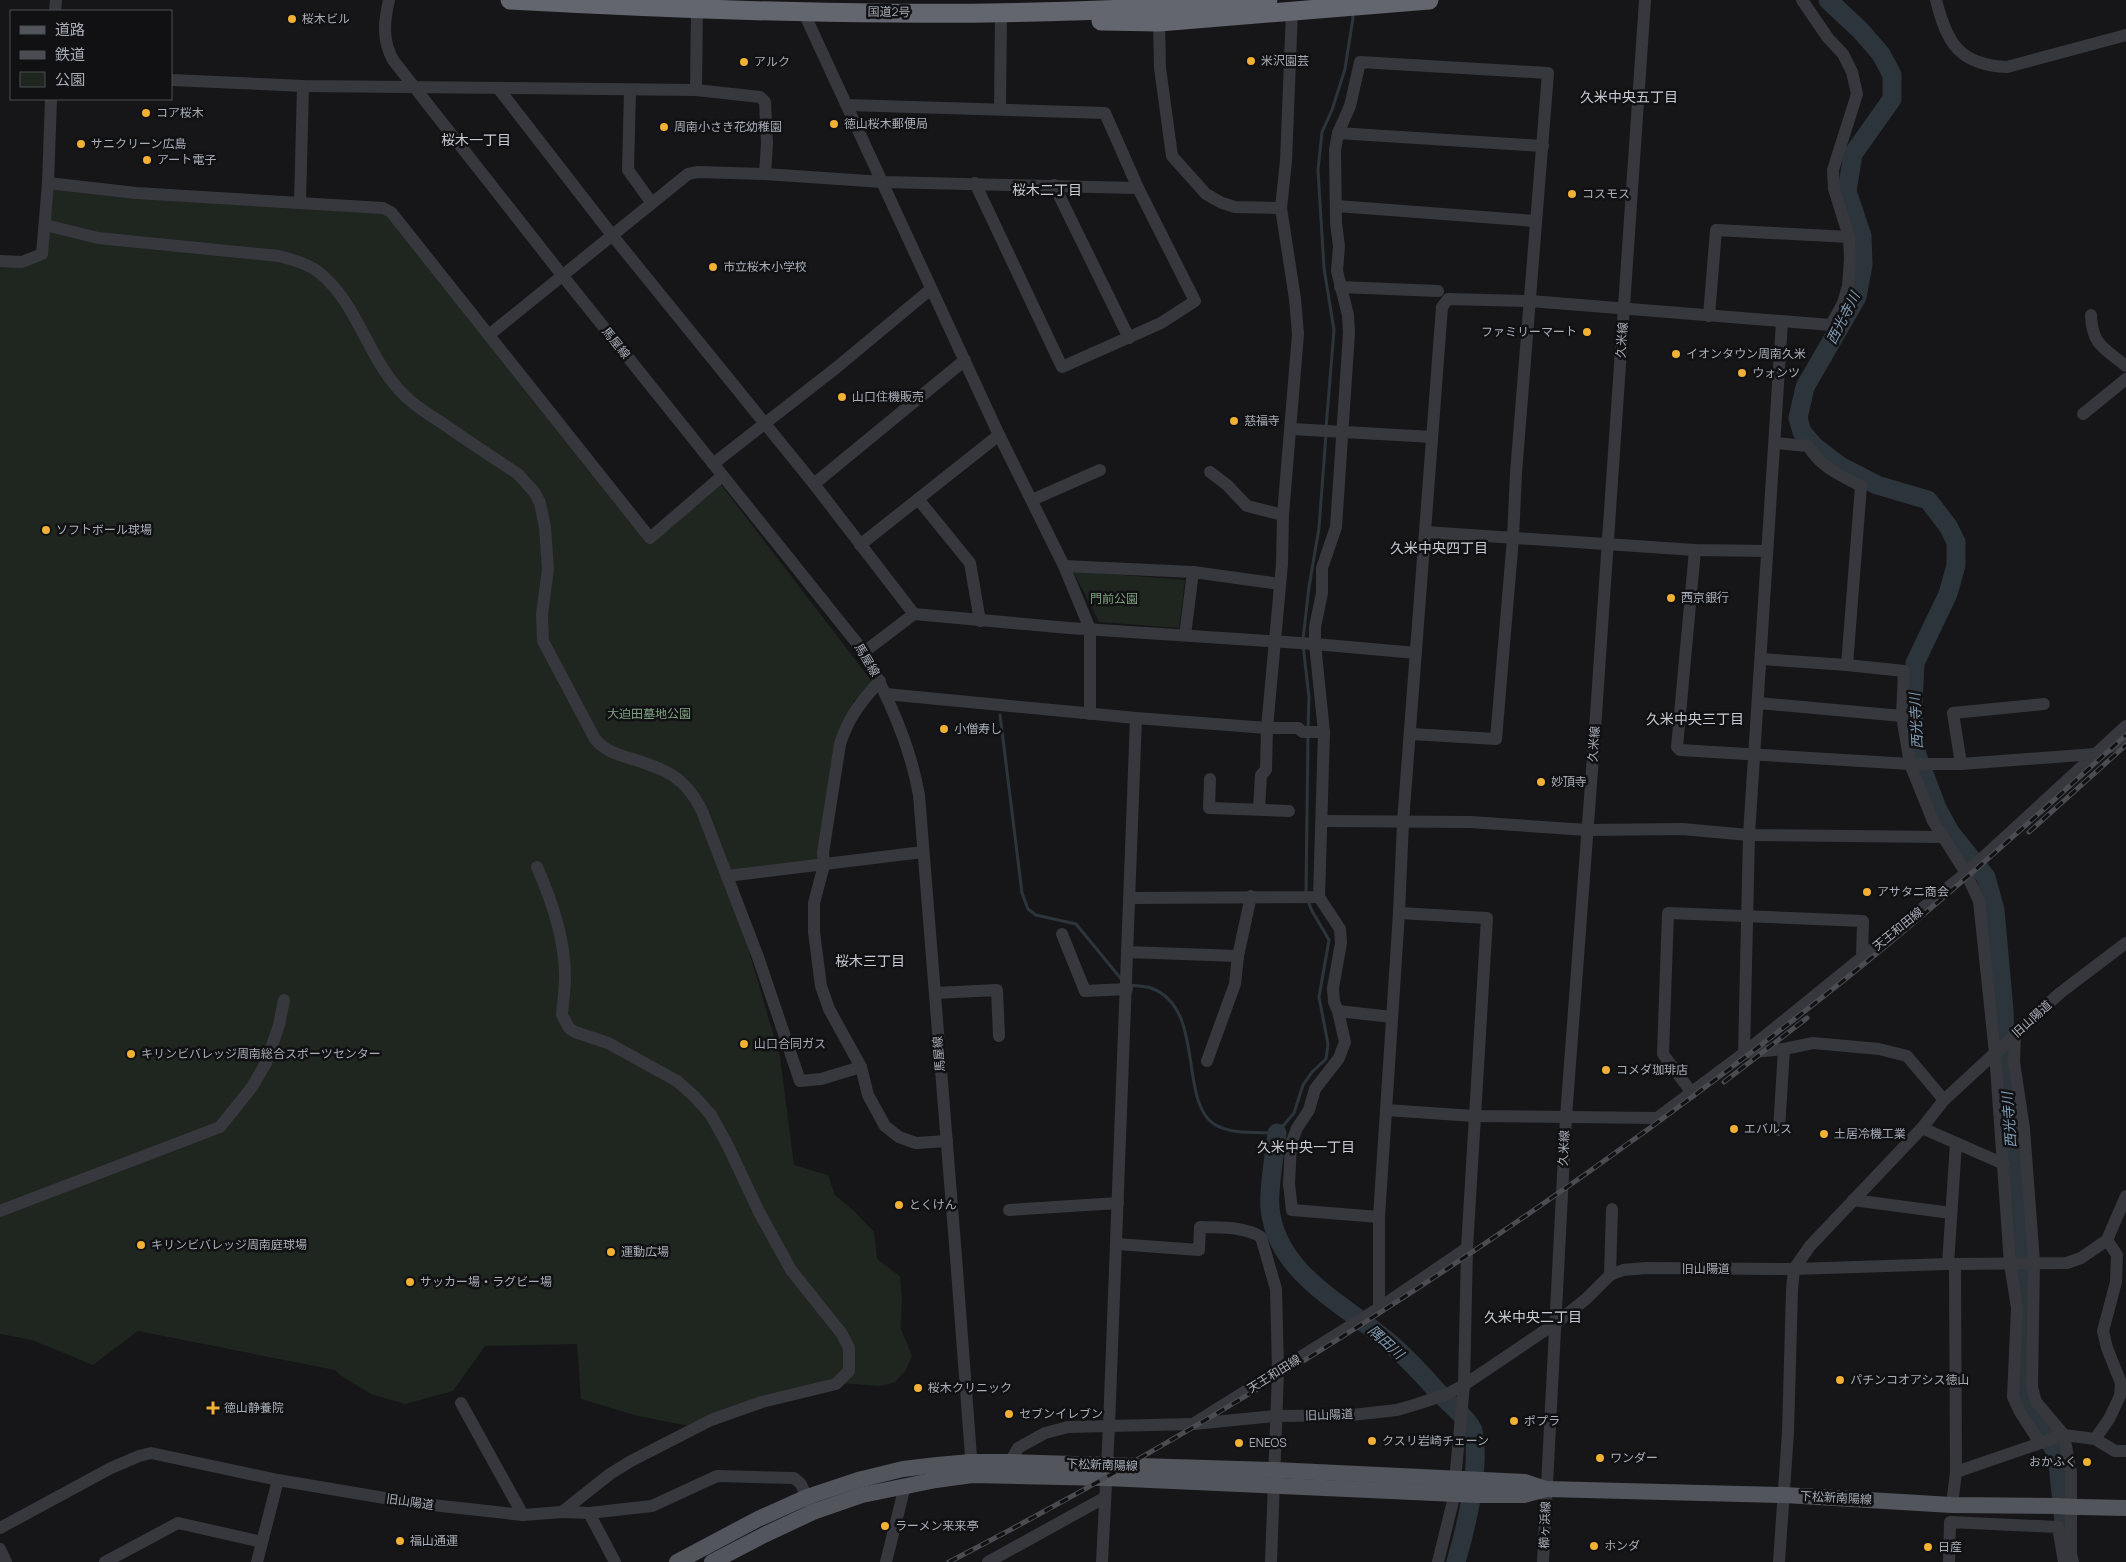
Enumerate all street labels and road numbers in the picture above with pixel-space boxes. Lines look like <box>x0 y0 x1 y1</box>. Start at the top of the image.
street label: 国道2号 <box>867 3 911 20</box>
street label: 久米線 <box>1612 321 1631 359</box>
street label: 馬屋線 <box>598 323 634 362</box>
street label: 馬屋線 <box>851 640 884 680</box>
street label: 久米線 <box>1584 725 1603 763</box>
street label: 天王和田線 <box>1869 903 1926 954</box>
street label: 旧山陽道 <box>2008 996 2055 1041</box>
street label: 馬屋線 <box>928 1035 949 1073</box>
street label: 久米線 <box>1554 1130 1573 1166</box>
street label: 旧山陽道 <box>1682 1260 1730 1277</box>
street label: 天王和田線 <box>1244 1350 1304 1397</box>
street label: 旧山陽道 <box>1305 1405 1353 1424</box>
street label: 下松新南陽線 <box>1066 1455 1138 1474</box>
street label: 下松新南陽線 <box>1800 1487 1872 1508</box>
street label: 旧山陽道 <box>385 1490 435 1513</box>
street label: 櫛ヶ浜線 <box>1535 1501 1554 1549</box>

